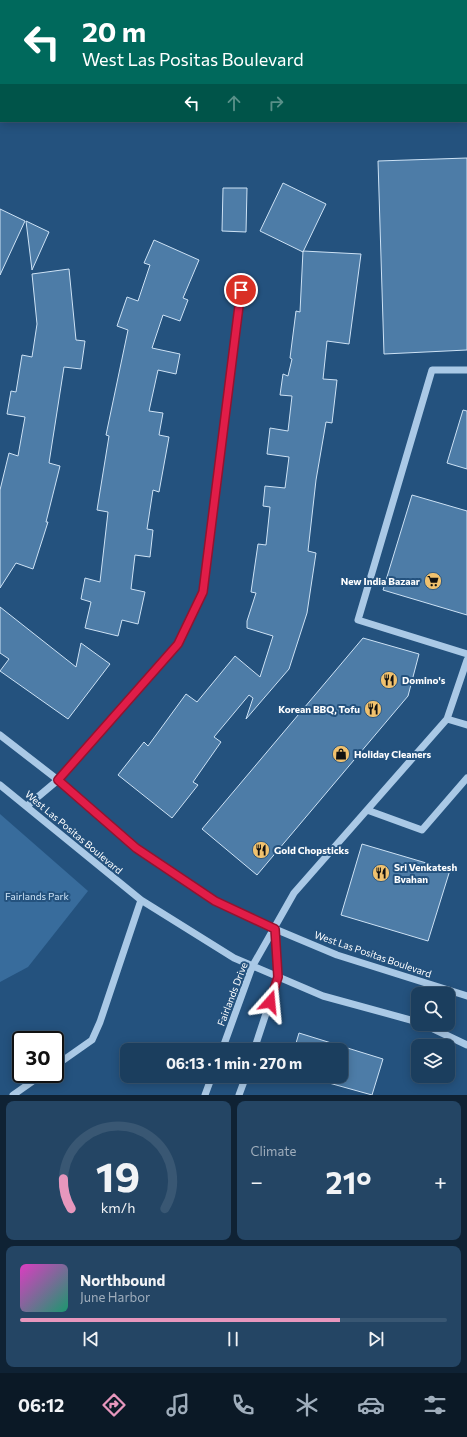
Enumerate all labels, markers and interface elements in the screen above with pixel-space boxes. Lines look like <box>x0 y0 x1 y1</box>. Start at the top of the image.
text: 20 m <box>82 14 146 48</box>
icon: left <box>16 16 68 68</box>
text: West Las Positas Boulevard <box>82 48 304 70</box>
icon: left <box>181 92 203 114</box>
icon: ahead <box>223 92 245 114</box>
icon: right <box>265 92 287 114</box>
pin <box>224 273 258 307</box>
icon: arrive <box>230 279 252 301</box>
supermarket icon: New India Bazaar <box>423 571 443 591</box>
place label: New India Bazaar <box>341 575 420 587</box>
restaurant icon: Domino's <box>379 670 399 690</box>
place label: Domino's <box>402 674 446 686</box>
restaurant icon: Korean BBQ, Tofu <box>363 699 383 719</box>
place label: Korean BBQ, Tofu <box>278 703 360 715</box>
shop icon: Holiday Cleaners <box>331 744 351 764</box>
place label: Holiday Cleaners <box>354 748 432 760</box>
street label: West Las Positas Boulevard <box>23 788 125 876</box>
restaurant icon: Gold Chopsticks <box>251 840 271 860</box>
place label: Gold Chopsticks <box>274 844 349 856</box>
place label: Sri Venkatesh Bvahan <box>394 861 457 885</box>
restaurant icon: Sri Venkatesh Bvahan <box>371 863 391 883</box>
park label: Fairlands Park <box>5 890 70 902</box>
street label: West Las Positas Boulevard <box>313 928 433 980</box>
street label: Fairlands Drive <box>214 960 250 1028</box>
position arrow <box>249 981 291 1023</box>
map controls <box>411 987 455 1083</box>
button: search <box>411 987 455 1031</box>
speed limit sign: 30 <box>12 1031 64 1083</box>
button: layers <box>411 1039 455 1083</box>
text: 06:13 · 1 min · 270 m <box>166 1054 302 1072</box>
text: Climate <box>251 1143 296 1159</box>
text: 19 <box>96 1149 140 1200</box>
text: 21° <box>326 1163 372 1200</box>
text: − <box>251 1168 263 1195</box>
text: + <box>434 1168 447 1195</box>
text: km/h <box>101 1197 136 1215</box>
text: Northbound <box>80 1271 165 1289</box>
text: June Harbor <box>80 1289 150 1305</box>
icon: previous <box>80 1328 102 1350</box>
icon: pause <box>222 1328 244 1350</box>
icon: next <box>365 1328 387 1350</box>
icon: directions <box>100 1391 128 1419</box>
icon: music <box>164 1391 192 1419</box>
icon: phone <box>229 1391 257 1419</box>
icon: climate <box>293 1391 321 1419</box>
icon: car <box>357 1391 385 1419</box>
icon: filters <box>421 1391 449 1419</box>
text: 06:12 <box>18 1394 64 1416</box>

